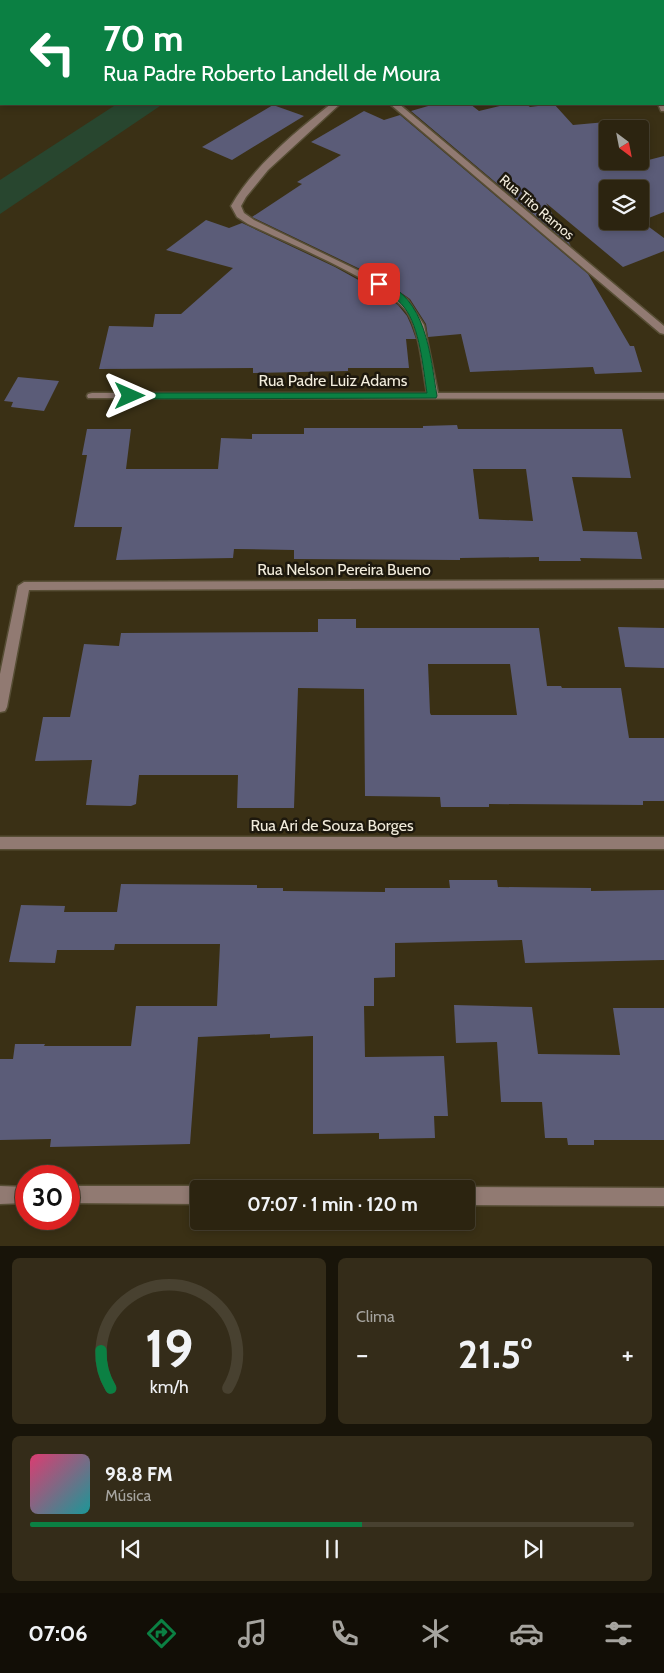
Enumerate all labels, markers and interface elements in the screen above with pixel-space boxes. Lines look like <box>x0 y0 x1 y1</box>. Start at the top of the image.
text: 70 m <box>103 17 184 60</box>
icon: left <box>20 20 85 85</box>
text: Rua Padre Roberto Landell de Moura <box>103 60 440 87</box>
north arrow <box>599 120 649 170</box>
map controls <box>599 120 649 230</box>
street label: Rua Tito Ramos <box>496 170 578 244</box>
button: layers <box>599 180 649 230</box>
pin <box>358 263 400 305</box>
icon: arrive <box>365 270 393 298</box>
position arrow <box>103 369 155 421</box>
street label: Rua Padre Luiz Adams <box>259 371 408 390</box>
street label: Rua Nelson Pereira Bueno <box>257 560 431 579</box>
street label: Rua Ari de Souza Borges <box>250 816 414 835</box>
speed limit sign: 30 <box>15 1165 80 1230</box>
text: 07:07 · 1 min · 120 m <box>247 1193 418 1216</box>
text: Clima <box>356 1307 395 1326</box>
text: 19 <box>145 1317 193 1380</box>
text: 21.5° <box>458 1331 532 1378</box>
text: − <box>356 1337 368 1371</box>
text: + <box>622 1337 634 1371</box>
text: km/h <box>149 1376 189 1397</box>
text: 98.8 FM <box>105 1463 173 1486</box>
text: Música <box>105 1486 151 1505</box>
icon: previous <box>117 1535 145 1563</box>
icon: pause <box>318 1535 346 1563</box>
icon: next <box>519 1535 547 1563</box>
icon: directions <box>144 1616 179 1651</box>
icon: music <box>235 1616 270 1651</box>
icon: phone <box>327 1616 362 1651</box>
icon: climate <box>418 1616 453 1651</box>
icon: car <box>509 1616 544 1651</box>
icon: filters <box>601 1616 636 1651</box>
text: 07:06 <box>28 1620 88 1647</box>

